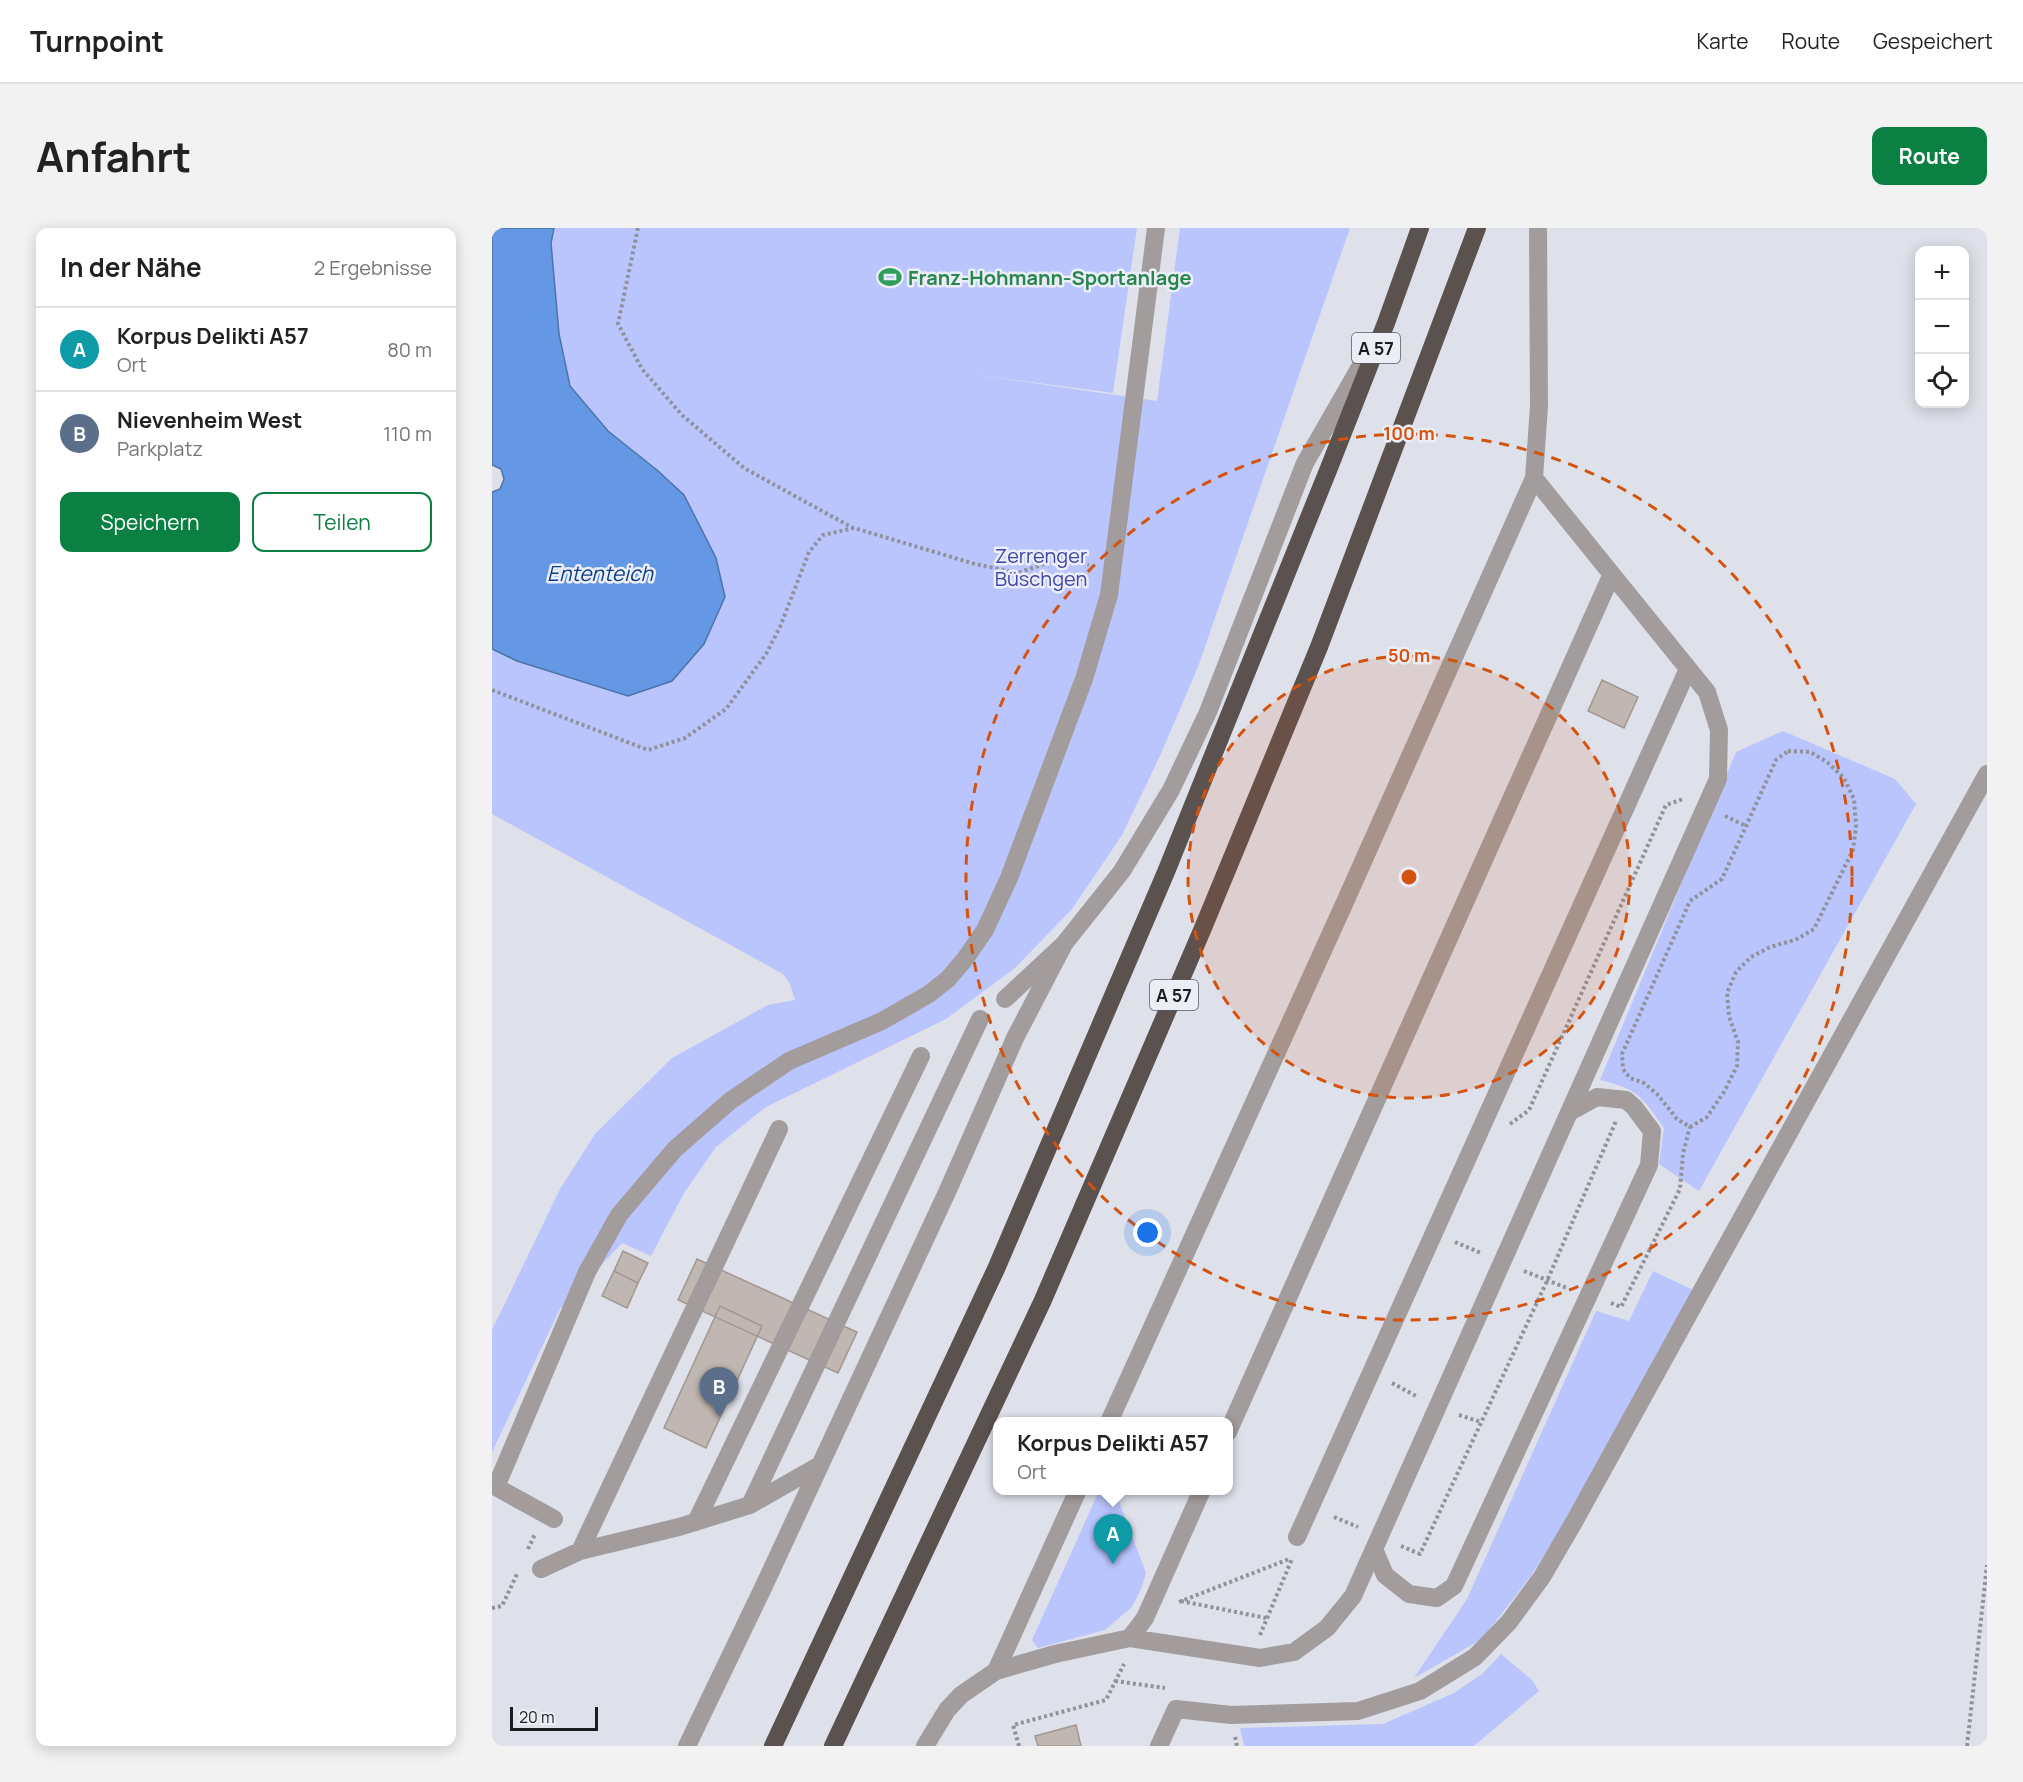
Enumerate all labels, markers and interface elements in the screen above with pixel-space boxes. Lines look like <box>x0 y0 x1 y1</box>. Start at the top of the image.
text: Turnpoint <box>30 22 164 60</box>
text: Karte <box>1697 27 1749 55</box>
text: Route <box>1782 27 1840 55</box>
text: Gespeichert <box>1873 27 1993 55</box>
text: Anfahrt <box>36 127 191 185</box>
button: Route <box>1872 127 1987 185</box>
map controls <box>1915 246 1969 408</box>
button: + <box>1915 246 1969 300</box>
text: In der Nähe <box>60 249 202 285</box>
text: 2 Ergebnisse <box>314 254 432 281</box>
sports icon: Franz-Hohmann-Sportanlage <box>877 264 903 290</box>
place label: Franz-Hohmann-Sportanlage <box>908 264 1192 291</box>
button: − <box>1915 300 1969 354</box>
text: Korpus Delikti A57 <box>117 321 309 351</box>
road number: A 57 <box>1352 333 1400 363</box>
text: A <box>73 336 86 363</box>
text: 80 m <box>387 336 432 363</box>
text: Ort <box>117 351 147 378</box>
button: locate <box>1915 354 1969 408</box>
text: Nievenheim West <box>117 405 302 435</box>
text: B <box>73 420 86 447</box>
text: 110 m <box>383 420 432 447</box>
text: 100 m <box>1383 421 1435 445</box>
text: Parkplatz <box>117 435 203 462</box>
button: Speichern <box>60 492 240 552</box>
button: Teilen <box>252 492 432 552</box>
park label: Zerrenger Büschgen <box>995 542 1087 592</box>
water label: Ententeich <box>547 559 655 587</box>
text: 50 m <box>1388 643 1430 667</box>
centre of rings <box>1399 867 1419 887</box>
road number: A 57 <box>1150 980 1198 1010</box>
your location <box>1133 1218 1162 1247</box>
pin: B <box>700 1368 738 1417</box>
popup <box>993 1417 1233 1495</box>
text: Korpus Delikti A57 <box>1017 1428 1209 1458</box>
text: Ort <box>1017 1458 1047 1485</box>
pin: A <box>1094 1514 1132 1564</box>
scale bar <box>510 1704 598 1732</box>
text: 20 m <box>519 1706 555 1728</box>

